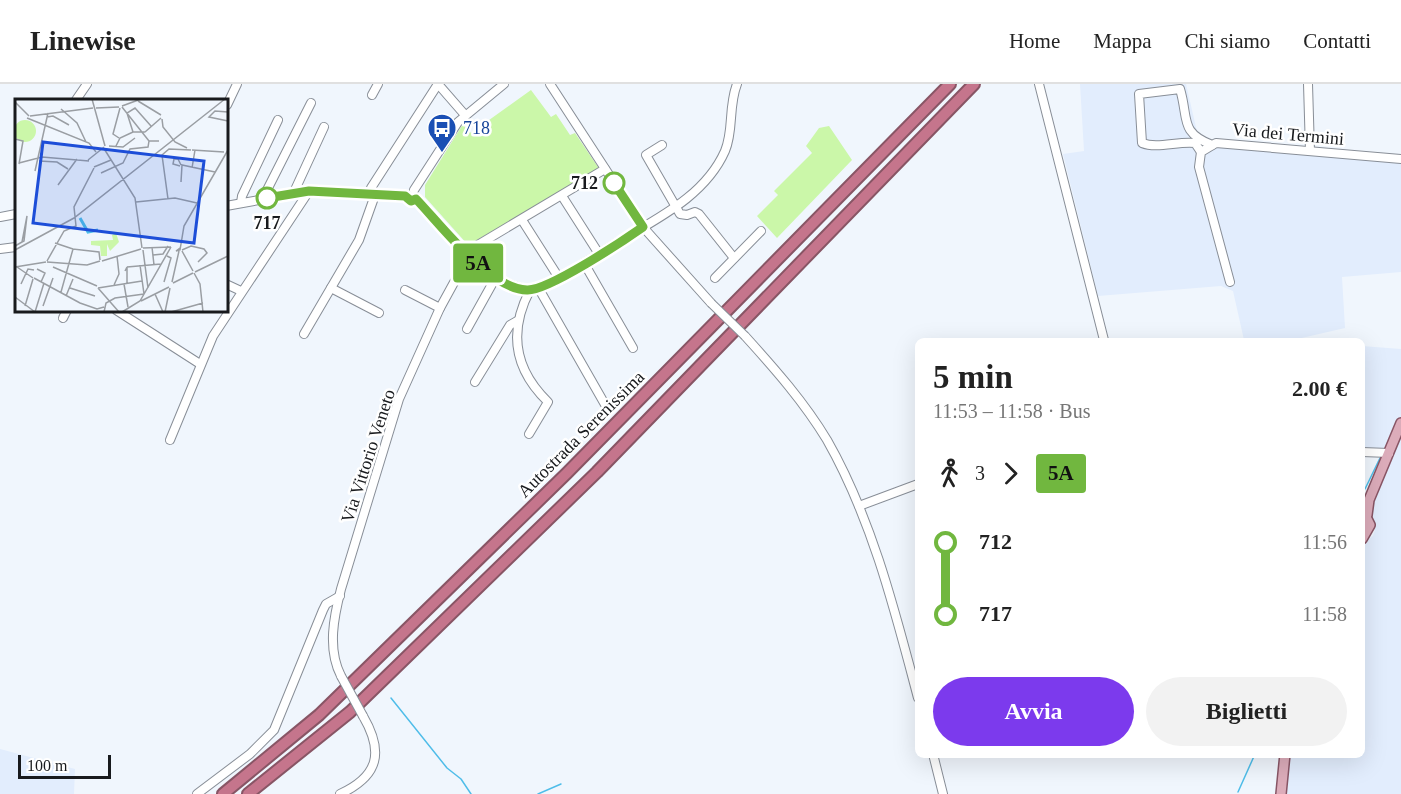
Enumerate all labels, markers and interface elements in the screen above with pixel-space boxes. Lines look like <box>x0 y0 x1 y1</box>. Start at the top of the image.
text: Linewise <box>30 25 136 56</box>
text: Home <box>1009 29 1060 53</box>
text: Mappa <box>1093 29 1152 53</box>
text: Chi siamo <box>1185 29 1270 53</box>
text: Contatti <box>1303 29 1371 53</box>
inset map <box>15 99 228 312</box>
bus stop icon: 718 <box>426 112 458 154</box>
place label: 718 <box>463 118 490 138</box>
street label: Via dei Termini <box>1231 119 1345 149</box>
marker: 712 <box>603 172 625 194</box>
place label: 712 <box>571 173 598 193</box>
marker: 717 <box>256 187 278 209</box>
place label: 717 <box>254 213 281 233</box>
line badge: 5A <box>451 244 505 282</box>
text: 5A <box>465 251 491 275</box>
text: 5 min <box>933 359 1013 395</box>
street label: Autostrada Serenissima <box>514 367 648 501</box>
text: 2.00 € <box>1292 376 1347 401</box>
street label: Via Vittorio Veneto <box>337 387 399 525</box>
text: 11:53 – 11:58 · Bus <box>933 400 1090 422</box>
icon: walk <box>933 457 966 490</box>
icon: forward <box>994 457 1027 490</box>
text: 5A <box>1048 461 1074 485</box>
text: 3 <box>975 462 985 484</box>
text: 712 <box>979 529 1012 554</box>
text: 11:56 <box>1302 531 1347 553</box>
text: 717 <box>979 601 1012 626</box>
text: 11:58 <box>1302 603 1347 625</box>
button: Avvia <box>933 677 1134 746</box>
button: Biglietti <box>1146 677 1347 746</box>
scale bar <box>18 752 111 780</box>
text: 100 m <box>27 757 67 774</box>

